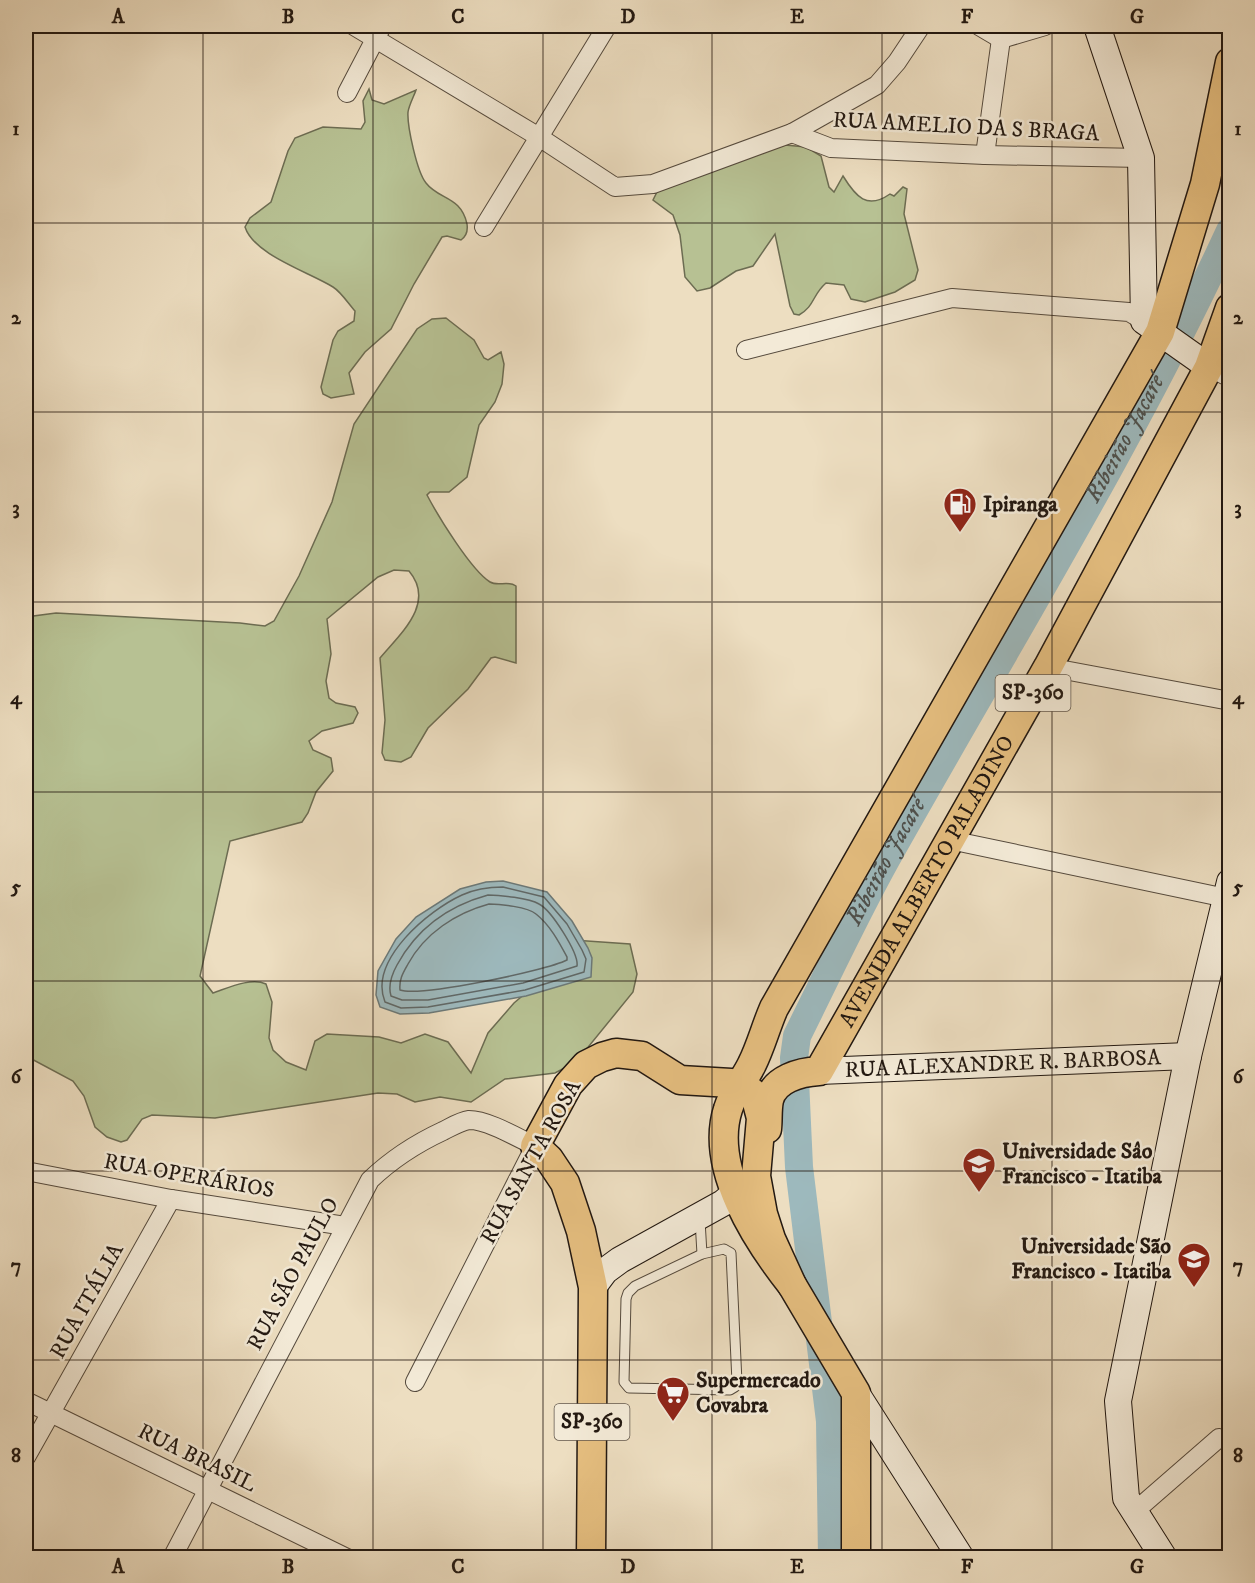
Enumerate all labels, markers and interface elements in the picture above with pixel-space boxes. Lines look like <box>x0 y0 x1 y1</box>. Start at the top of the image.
text: A <box>111 5 126 30</box>
text: B <box>282 5 294 30</box>
text: C <box>451 5 465 30</box>
text: D <box>621 5 636 30</box>
text: E <box>790 5 804 30</box>
text: F <box>961 5 974 30</box>
text: G <box>1130 5 1144 30</box>
street label: RUA AMELIO DA S BRAGA <box>832 107 1101 148</box>
text: 1 <box>12 117 20 142</box>
text: 1 <box>1234 117 1242 142</box>
text: 2 <box>11 306 22 331</box>
text: 2 <box>1233 306 1244 331</box>
water label: Ribeirão Jacaré <box>1078 366 1173 508</box>
fuel station icon: Ipiranga <box>942 486 978 533</box>
place label: Ipiranga <box>983 491 1058 518</box>
text: 3 <box>12 496 20 521</box>
text: 3 <box>1234 496 1242 521</box>
road number: SP-360 <box>996 675 1070 711</box>
text: 4 <box>10 686 23 711</box>
text: 4 <box>1232 686 1245 711</box>
street label: AVENIDA ALBERTO PALADINO <box>833 731 1020 1032</box>
water label: Ribeirão Jacaré <box>839 789 935 931</box>
text: 5 <box>10 875 21 900</box>
text: 5 <box>1232 875 1243 900</box>
street label: RUA ALEXANDRE R. BARBOSA <box>844 1044 1162 1083</box>
text: 6 <box>11 1065 23 1090</box>
text: 6 <box>1233 1065 1245 1090</box>
street label: RUA SANTA ROSA <box>475 1074 588 1249</box>
place label: Universidade Sâo Francisco - Itatiba <box>1002 1138 1162 1190</box>
school or university icon: Universidade Sâo Francisco - Itatiba <box>961 1146 997 1193</box>
street label: RUA OPERÁRIOS <box>102 1147 276 1204</box>
street label: RUA SÃO PAULO <box>240 1192 345 1355</box>
place label: Universidade São Francisco - Itatiba <box>1011 1233 1172 1285</box>
street label: RUA ITÁLIA <box>43 1237 130 1363</box>
school or university icon: Universidade São Francisco - Itatiba <box>1176 1241 1212 1288</box>
text: 7 <box>11 1254 21 1279</box>
text: 7 <box>1233 1254 1243 1279</box>
place label: Supermercado Covabra <box>696 1367 821 1419</box>
supermarket icon: Supermercado Covabra <box>655 1375 691 1422</box>
road number: SP-360 <box>554 1404 630 1440</box>
street label: RUA BRASIL <box>133 1418 261 1498</box>
text: 8 <box>11 1444 21 1469</box>
text: 8 <box>1233 1444 1243 1469</box>
text: A <box>111 1555 126 1580</box>
text: B <box>282 1555 294 1580</box>
text: C <box>451 1555 465 1580</box>
text: D <box>621 1555 636 1580</box>
text: E <box>790 1555 804 1580</box>
text: F <box>961 1555 974 1580</box>
text: G <box>1130 1555 1144 1580</box>

